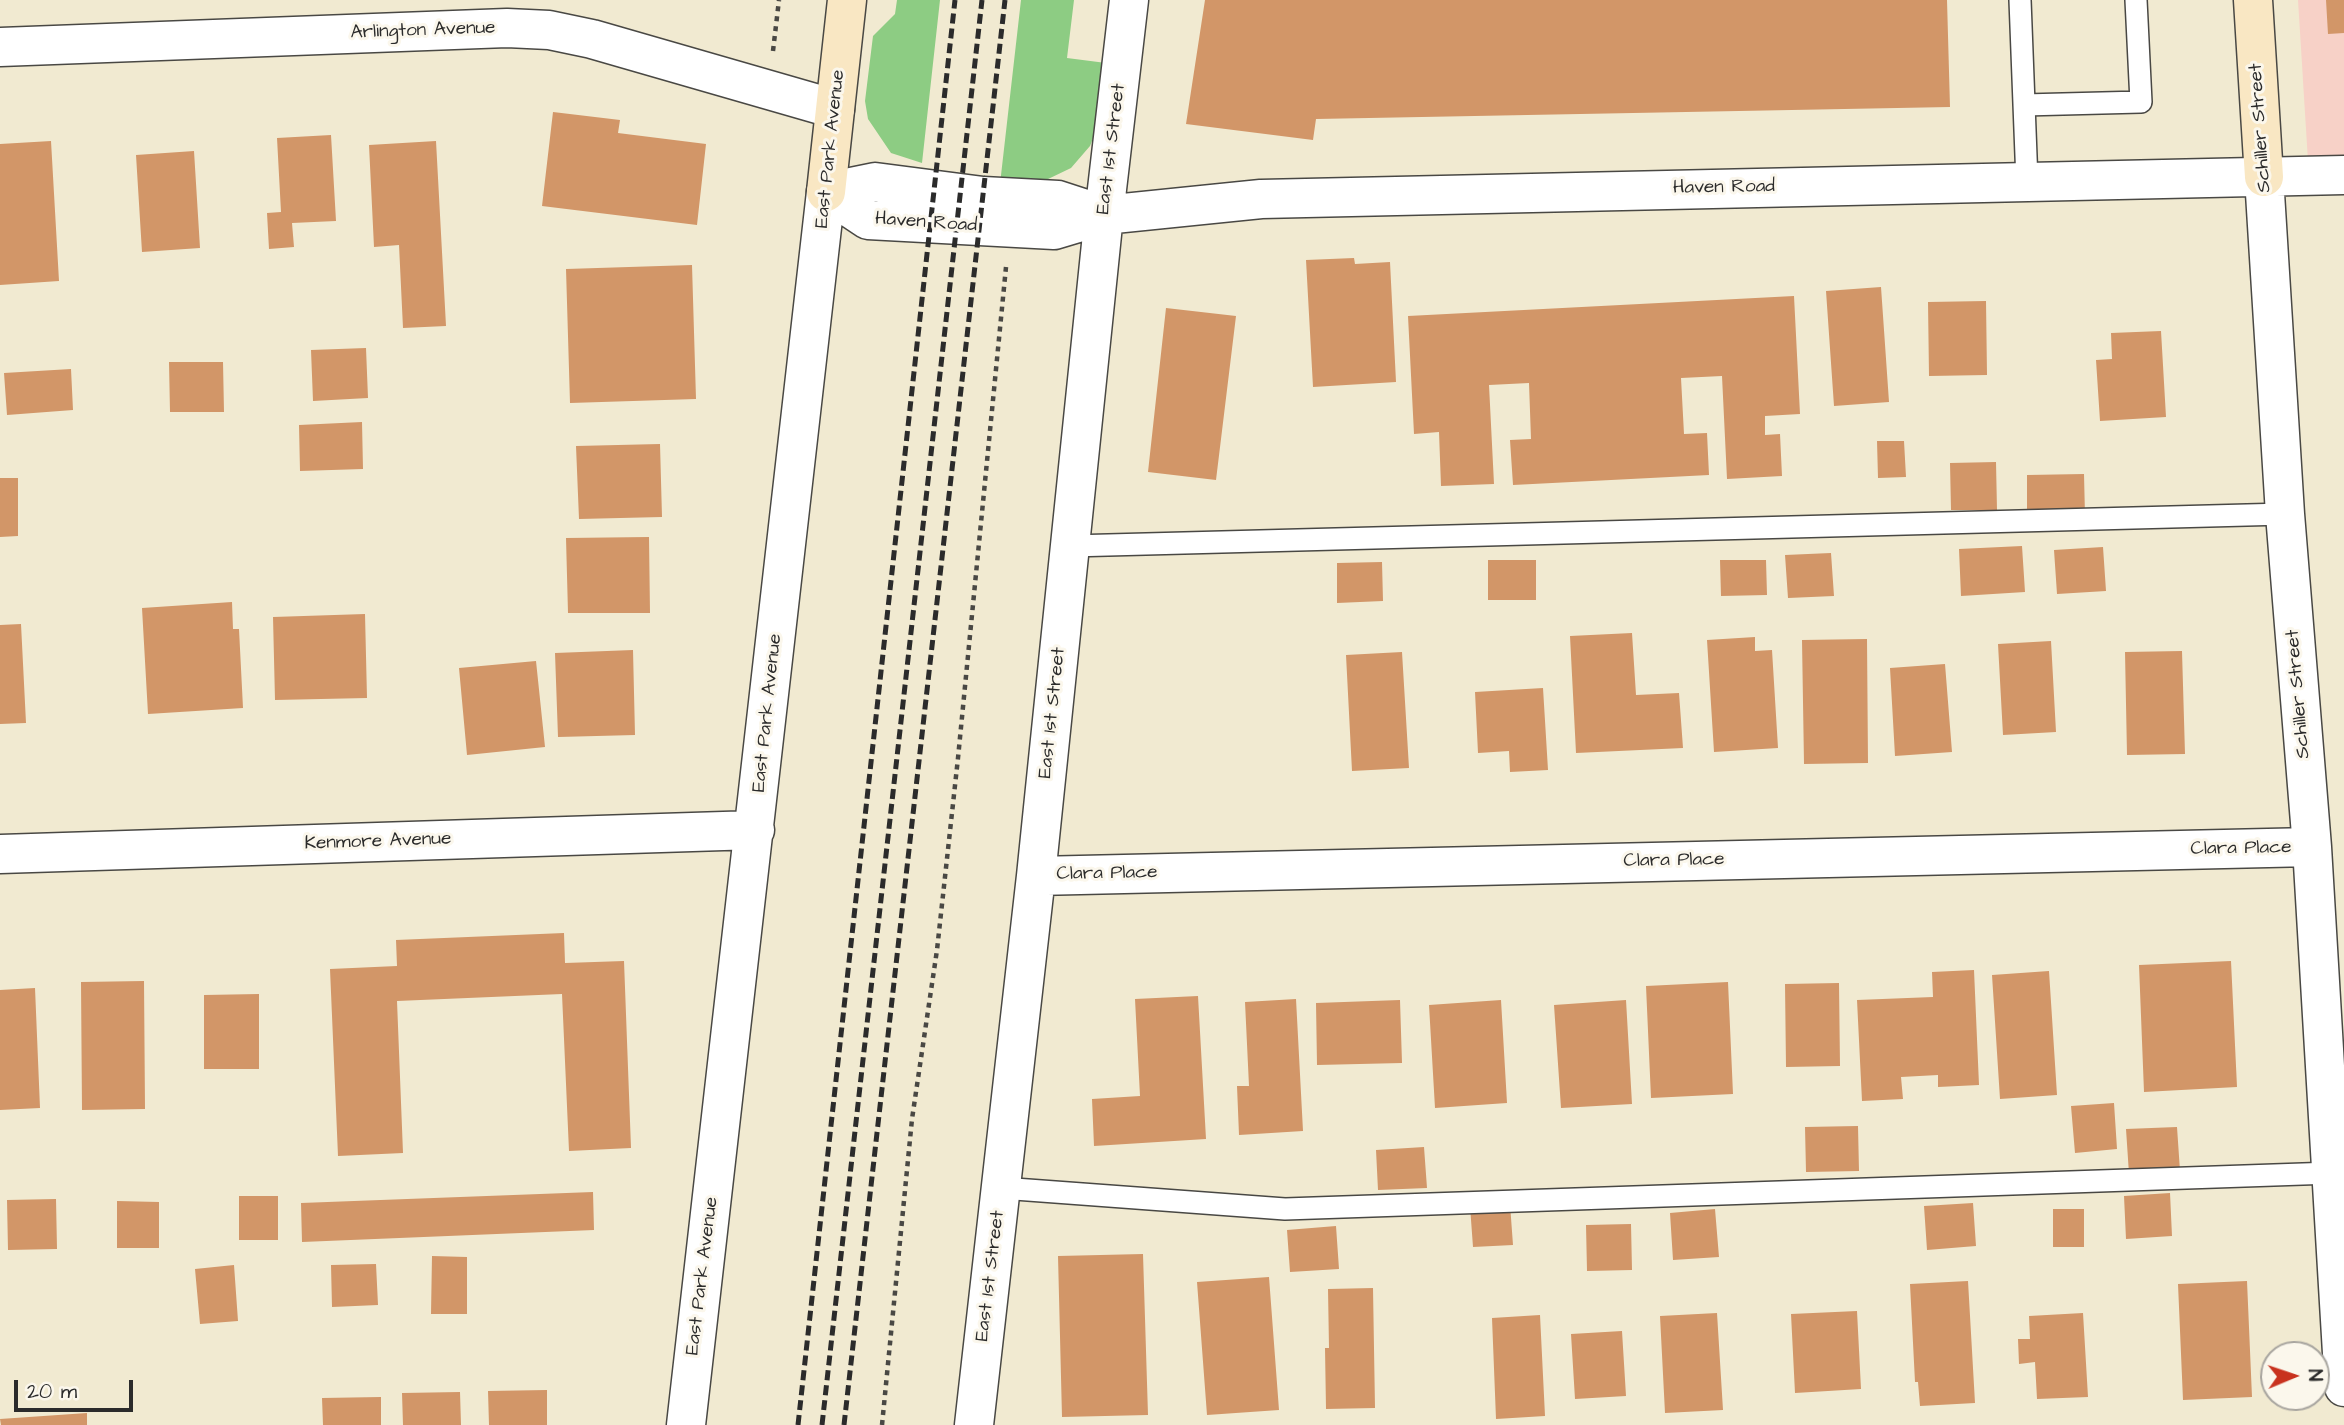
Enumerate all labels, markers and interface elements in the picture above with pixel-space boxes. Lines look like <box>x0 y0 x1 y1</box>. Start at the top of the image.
street label: Arlington Avenue <box>350 17 496 45</box>
street label: Schiller Street <box>2245 63 2277 193</box>
street label: East Park Avenue <box>811 69 851 229</box>
street label: East 1st Street <box>1093 82 1131 216</box>
street label: Haven Road <box>1673 176 1775 200</box>
street label: Haven Road <box>874 208 978 238</box>
street label: Schiller Street <box>2282 629 2316 759</box>
street label: East Park Avenue <box>748 633 788 793</box>
street label: East 1st Street <box>1035 646 1071 780</box>
street label: Kenmore Avenue <box>304 828 452 856</box>
street label: Clara Place <box>2190 837 2292 861</box>
street label: Clara Place <box>1623 849 1725 873</box>
street label: Clara Place <box>1056 862 1158 886</box>
street label: East Park Avenue <box>682 1196 724 1356</box>
street label: East 1st Street <box>972 1209 1010 1343</box>
north arrow <box>2260 1341 2330 1411</box>
scale bar <box>18 1366 136 1410</box>
text: N <box>2301 1369 2328 1382</box>
text: 20 m <box>27 1377 77 1406</box>

